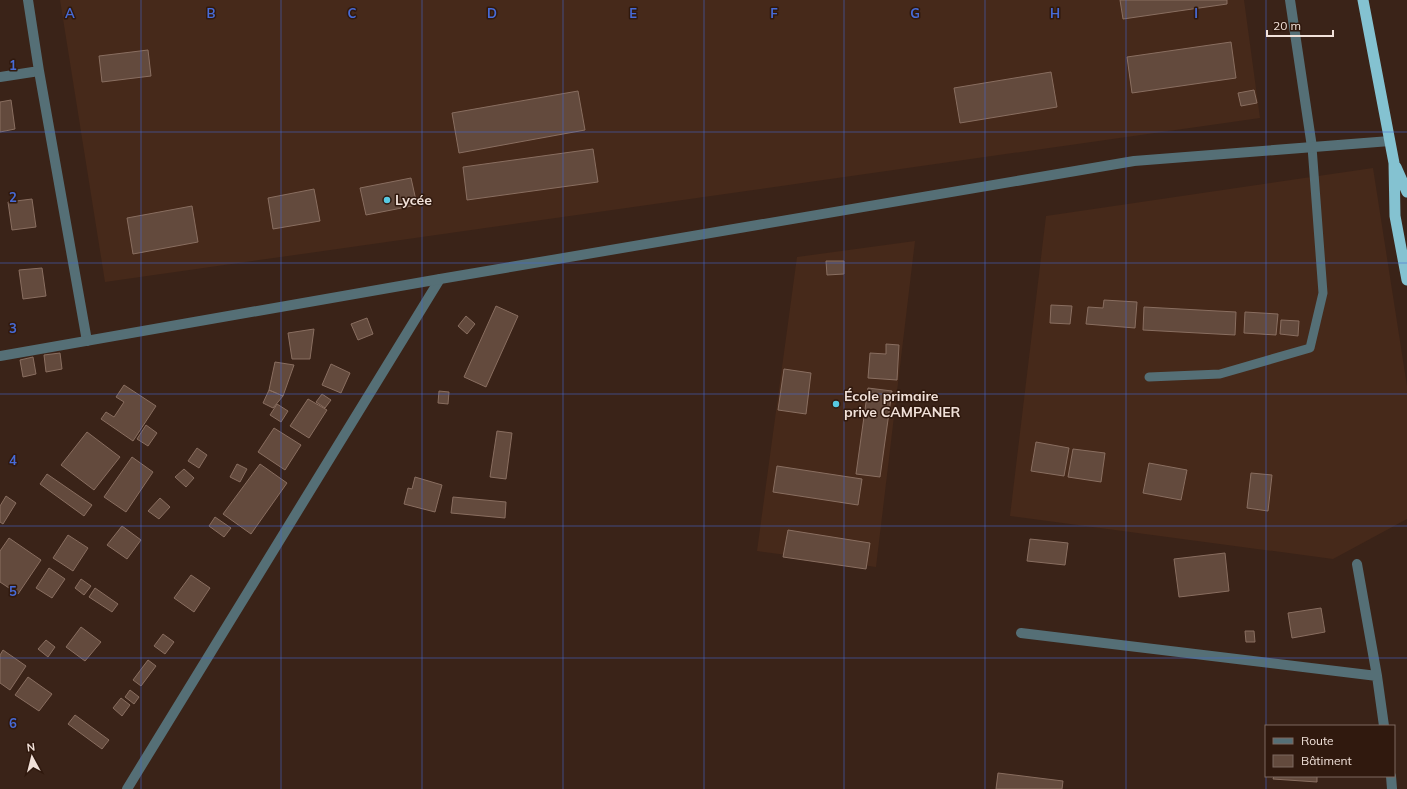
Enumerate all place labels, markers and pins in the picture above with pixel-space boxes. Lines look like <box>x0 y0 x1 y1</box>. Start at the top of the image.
place label: Lycée <box>395 191 432 209</box>
marker: Lycée <box>382 195 392 205</box>
place label: École primaire prive CAMPANER <box>844 387 961 421</box>
marker: École primaire prive CAMPANER <box>831 399 841 409</box>

